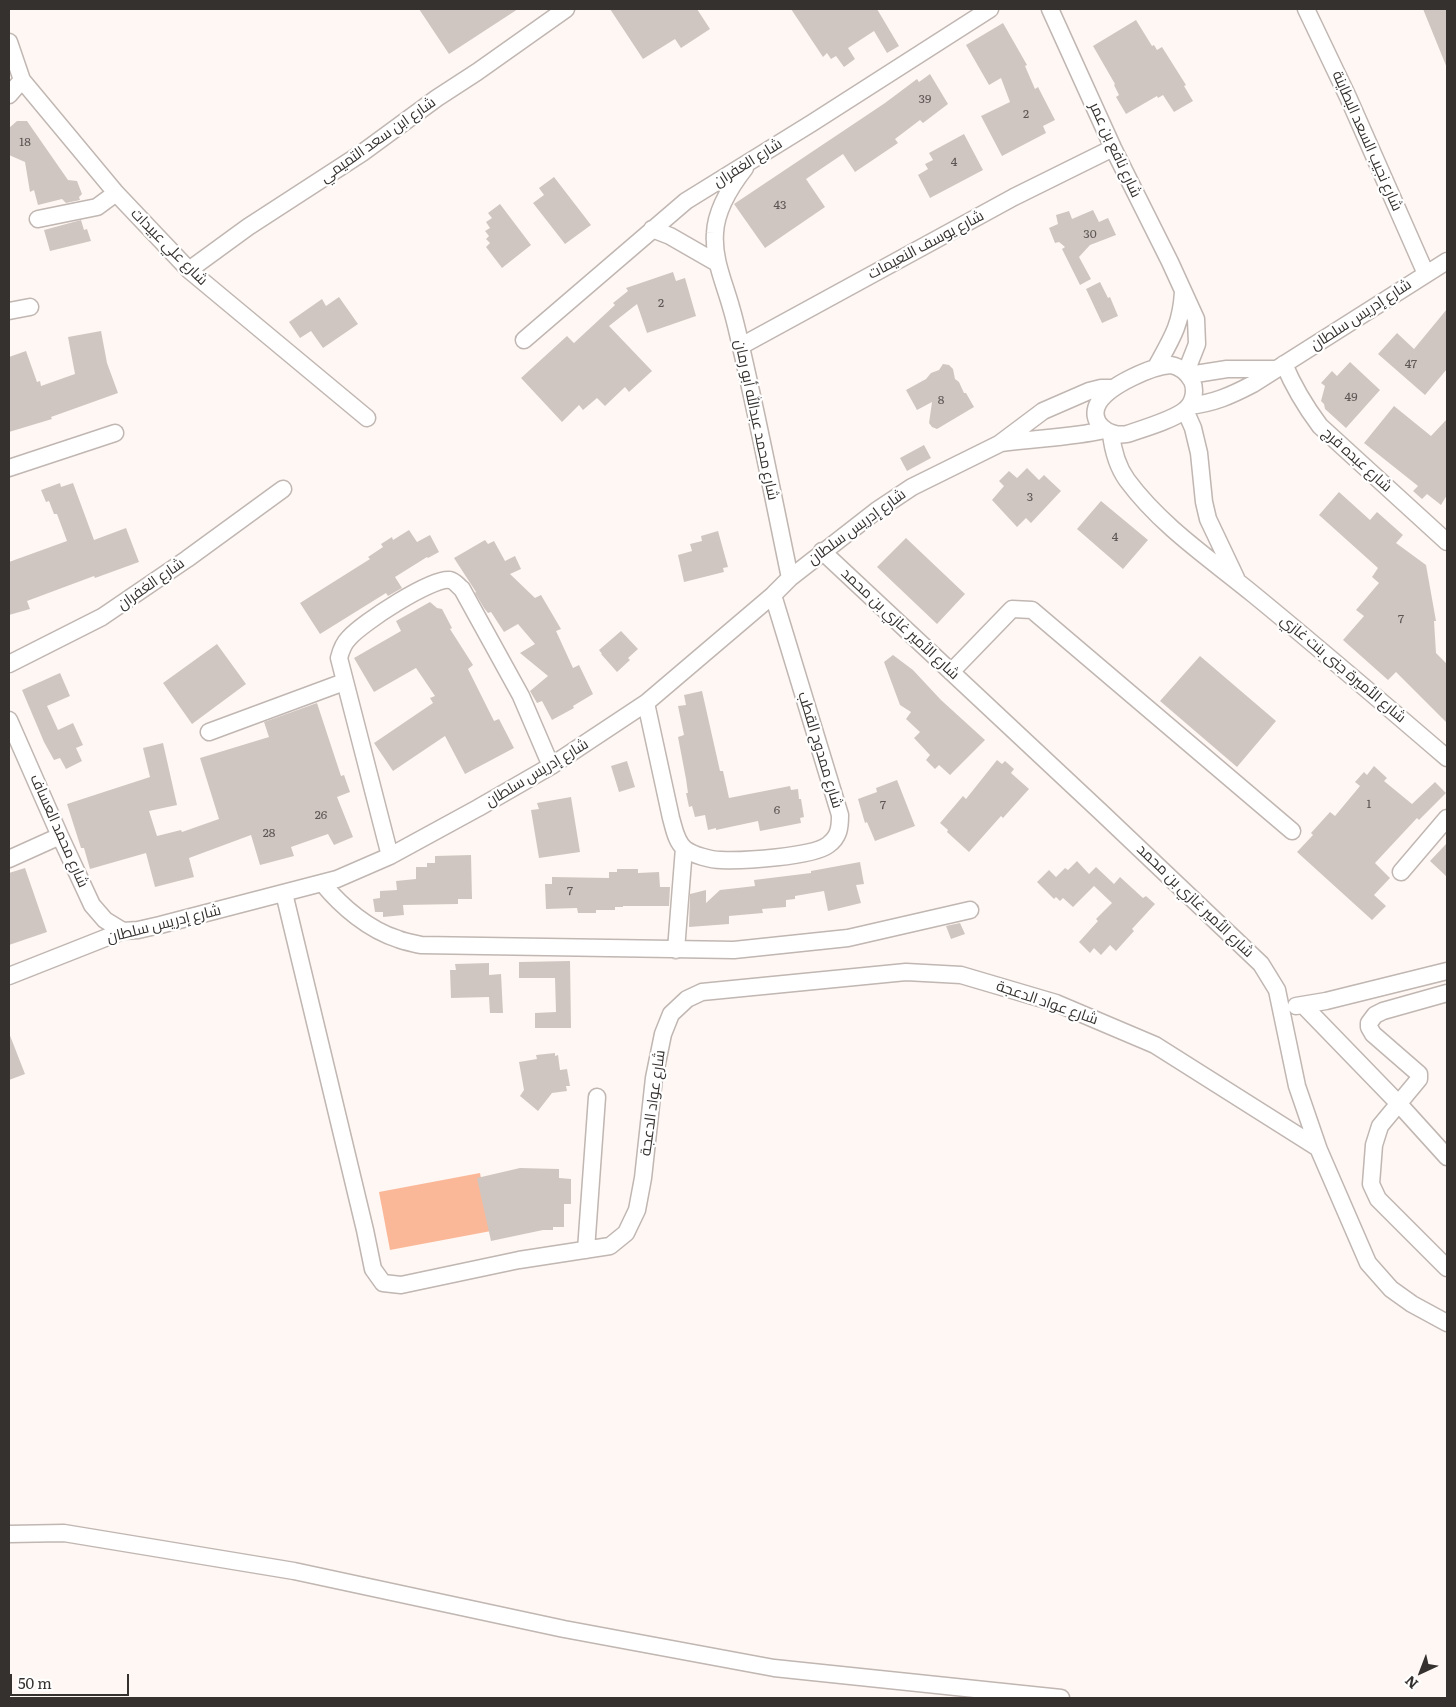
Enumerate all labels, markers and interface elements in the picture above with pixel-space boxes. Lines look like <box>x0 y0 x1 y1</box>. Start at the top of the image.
street label: شارع نجيب السعد البطاينة <box>1328 68 1406 214</box>
house number: 39 <box>919 92 931 106</box>
street label: شارع ابن سعد التميمي <box>317 93 439 187</box>
street label: شارع نافع بن عمر <box>1085 99 1145 201</box>
house number: 2 <box>1023 107 1029 121</box>
house number: 18 <box>19 135 31 149</box>
street label: شارع الغفران <box>710 135 786 191</box>
house number: 4 <box>951 155 957 169</box>
house number: 43 <box>773 198 787 212</box>
street label: شارع علي عبيدات <box>127 205 211 289</box>
street label: شارع يوسف النعيمات <box>865 207 987 283</box>
house number: 30 <box>1083 227 1097 241</box>
street label: شارع إدريس سلطان <box>1307 276 1415 354</box>
house number: 2 <box>658 296 664 310</box>
street label: شارع محمد عبدالله أبو رمان <box>730 338 782 502</box>
house number: 47 <box>1405 357 1417 371</box>
house number: 49 <box>1345 390 1357 404</box>
house number: 8 <box>938 393 944 407</box>
street label: شارع عبده فرج <box>1318 424 1396 496</box>
street label: شارع إدريس سلطان <box>804 485 910 569</box>
house number: 3 <box>1027 490 1033 504</box>
house number: 4 <box>1112 530 1118 544</box>
street label: شارع الغفران <box>114 554 188 614</box>
street label: شارع الأمير غازي بن محمد <box>837 564 963 684</box>
street label: شارع الأميرة جنى بنت غازي <box>1277 611 1409 727</box>
house number: 7 <box>1398 612 1404 626</box>
street label: شارع ممدوح القطب <box>794 690 846 810</box>
street label: شارع إدريس سلطان <box>482 735 592 811</box>
street label: شارع محمد العساف <box>26 771 92 891</box>
house number: 1 <box>1367 797 1371 811</box>
house number: 7 <box>880 798 886 812</box>
house number: 6 <box>774 803 780 817</box>
house number: 26 <box>315 808 327 822</box>
house number: 28 <box>263 826 275 840</box>
street label: شارع الأمير غازي بن محمد <box>1133 841 1257 961</box>
house number: 7 <box>567 884 573 898</box>
street label: شارع إدريس سلطان <box>105 901 223 947</box>
street label: شارع عواد الدعجة <box>994 977 1100 1029</box>
street label: شارع عواد الدعجة <box>637 1049 669 1157</box>
north arrow <box>1396 1647 1446 1697</box>
scale bar <box>12 1664 131 1696</box>
text: 50 m <box>18 1671 52 1694</box>
text: N <box>1400 1672 1422 1694</box>

